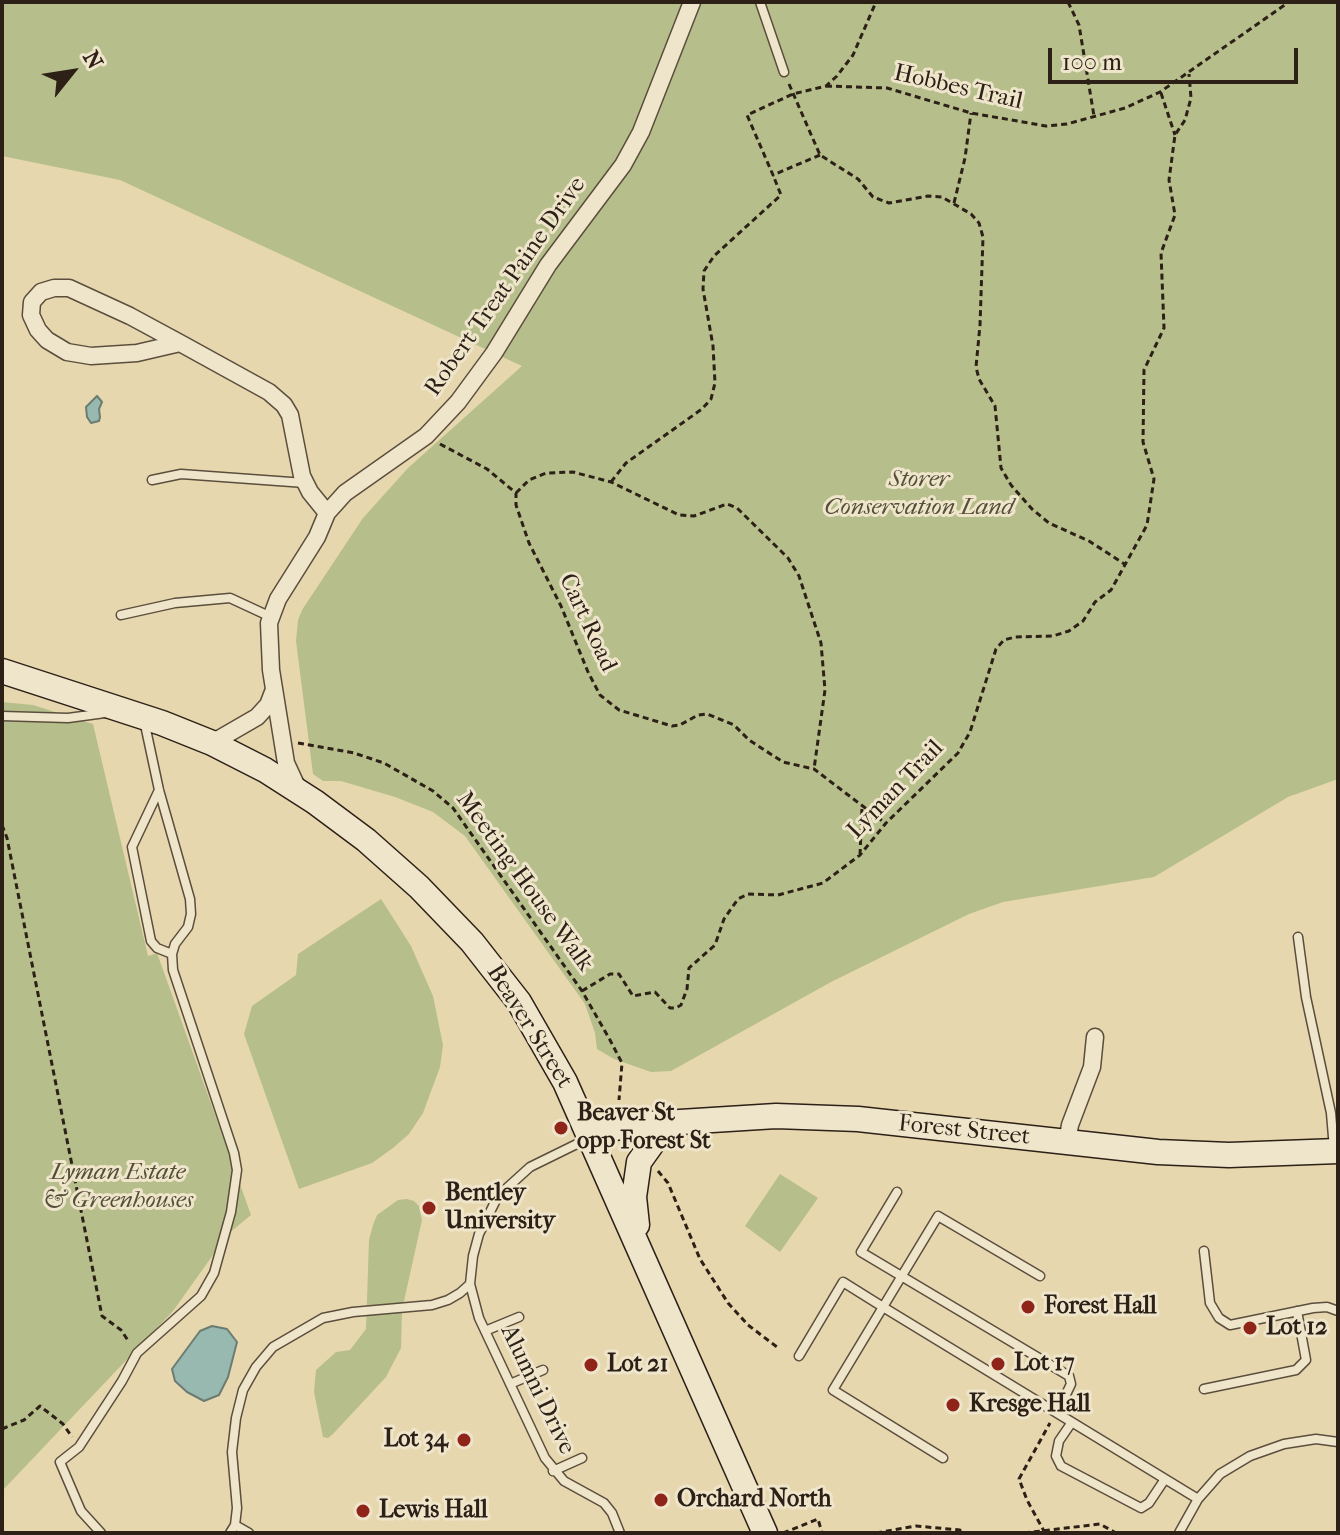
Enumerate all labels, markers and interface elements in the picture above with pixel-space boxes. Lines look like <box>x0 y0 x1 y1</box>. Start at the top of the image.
north arrow <box>32 32 112 112</box>
scale bar <box>1052 32 1302 82</box>
text: N <box>77 46 108 74</box>
text: 100 m <box>1062 48 1122 76</box>
street label: Hobbes Trail <box>891 59 1025 117</box>
street label: Robert Treat Paine Drive <box>419 172 593 402</box>
park label: Storer Conservation Land <box>824 466 1014 522</box>
street label: Cart Road <box>552 569 622 677</box>
street label: Lyman Trail <box>842 735 950 845</box>
street label: Meeting House Walk <box>449 787 599 977</box>
street label: Beaver Street <box>480 960 578 1094</box>
place label: Beaver St opp Forest St <box>577 1100 711 1156</box>
street label: Forest Street <box>897 1110 1031 1152</box>
marker: Beaver St opp Forest St <box>552 1119 570 1137</box>
park label: Lyman Estate & Greenhouses <box>43 1159 193 1215</box>
place label: Bentley University <box>445 1180 555 1236</box>
marker: Bentley University <box>420 1199 438 1217</box>
place label: Forest Hall <box>1044 1293 1157 1321</box>
marker: Forest Hall <box>1019 1298 1037 1316</box>
place label: Lot 12 <box>1266 1314 1327 1342</box>
marker: Lot 12 <box>1241 1319 1259 1337</box>
street label: Alumni Drive <box>493 1321 581 1459</box>
place label: Lot 17 <box>1014 1350 1075 1378</box>
place label: Lot 21 <box>607 1351 668 1379</box>
marker: Lot 17 <box>989 1355 1007 1373</box>
marker: Lot 21 <box>582 1356 600 1374</box>
place label: Kresge Hall <box>969 1391 1090 1419</box>
marker: Kresge Hall <box>944 1396 962 1414</box>
place label: Lot 34 <box>384 1426 448 1454</box>
marker: Lot 34 <box>455 1431 473 1449</box>
place label: Orchard North <box>677 1486 831 1514</box>
marker: Orchard North <box>652 1491 670 1509</box>
place label: Lewis Hall <box>379 1497 488 1525</box>
marker: Lewis Hall <box>354 1502 372 1520</box>

